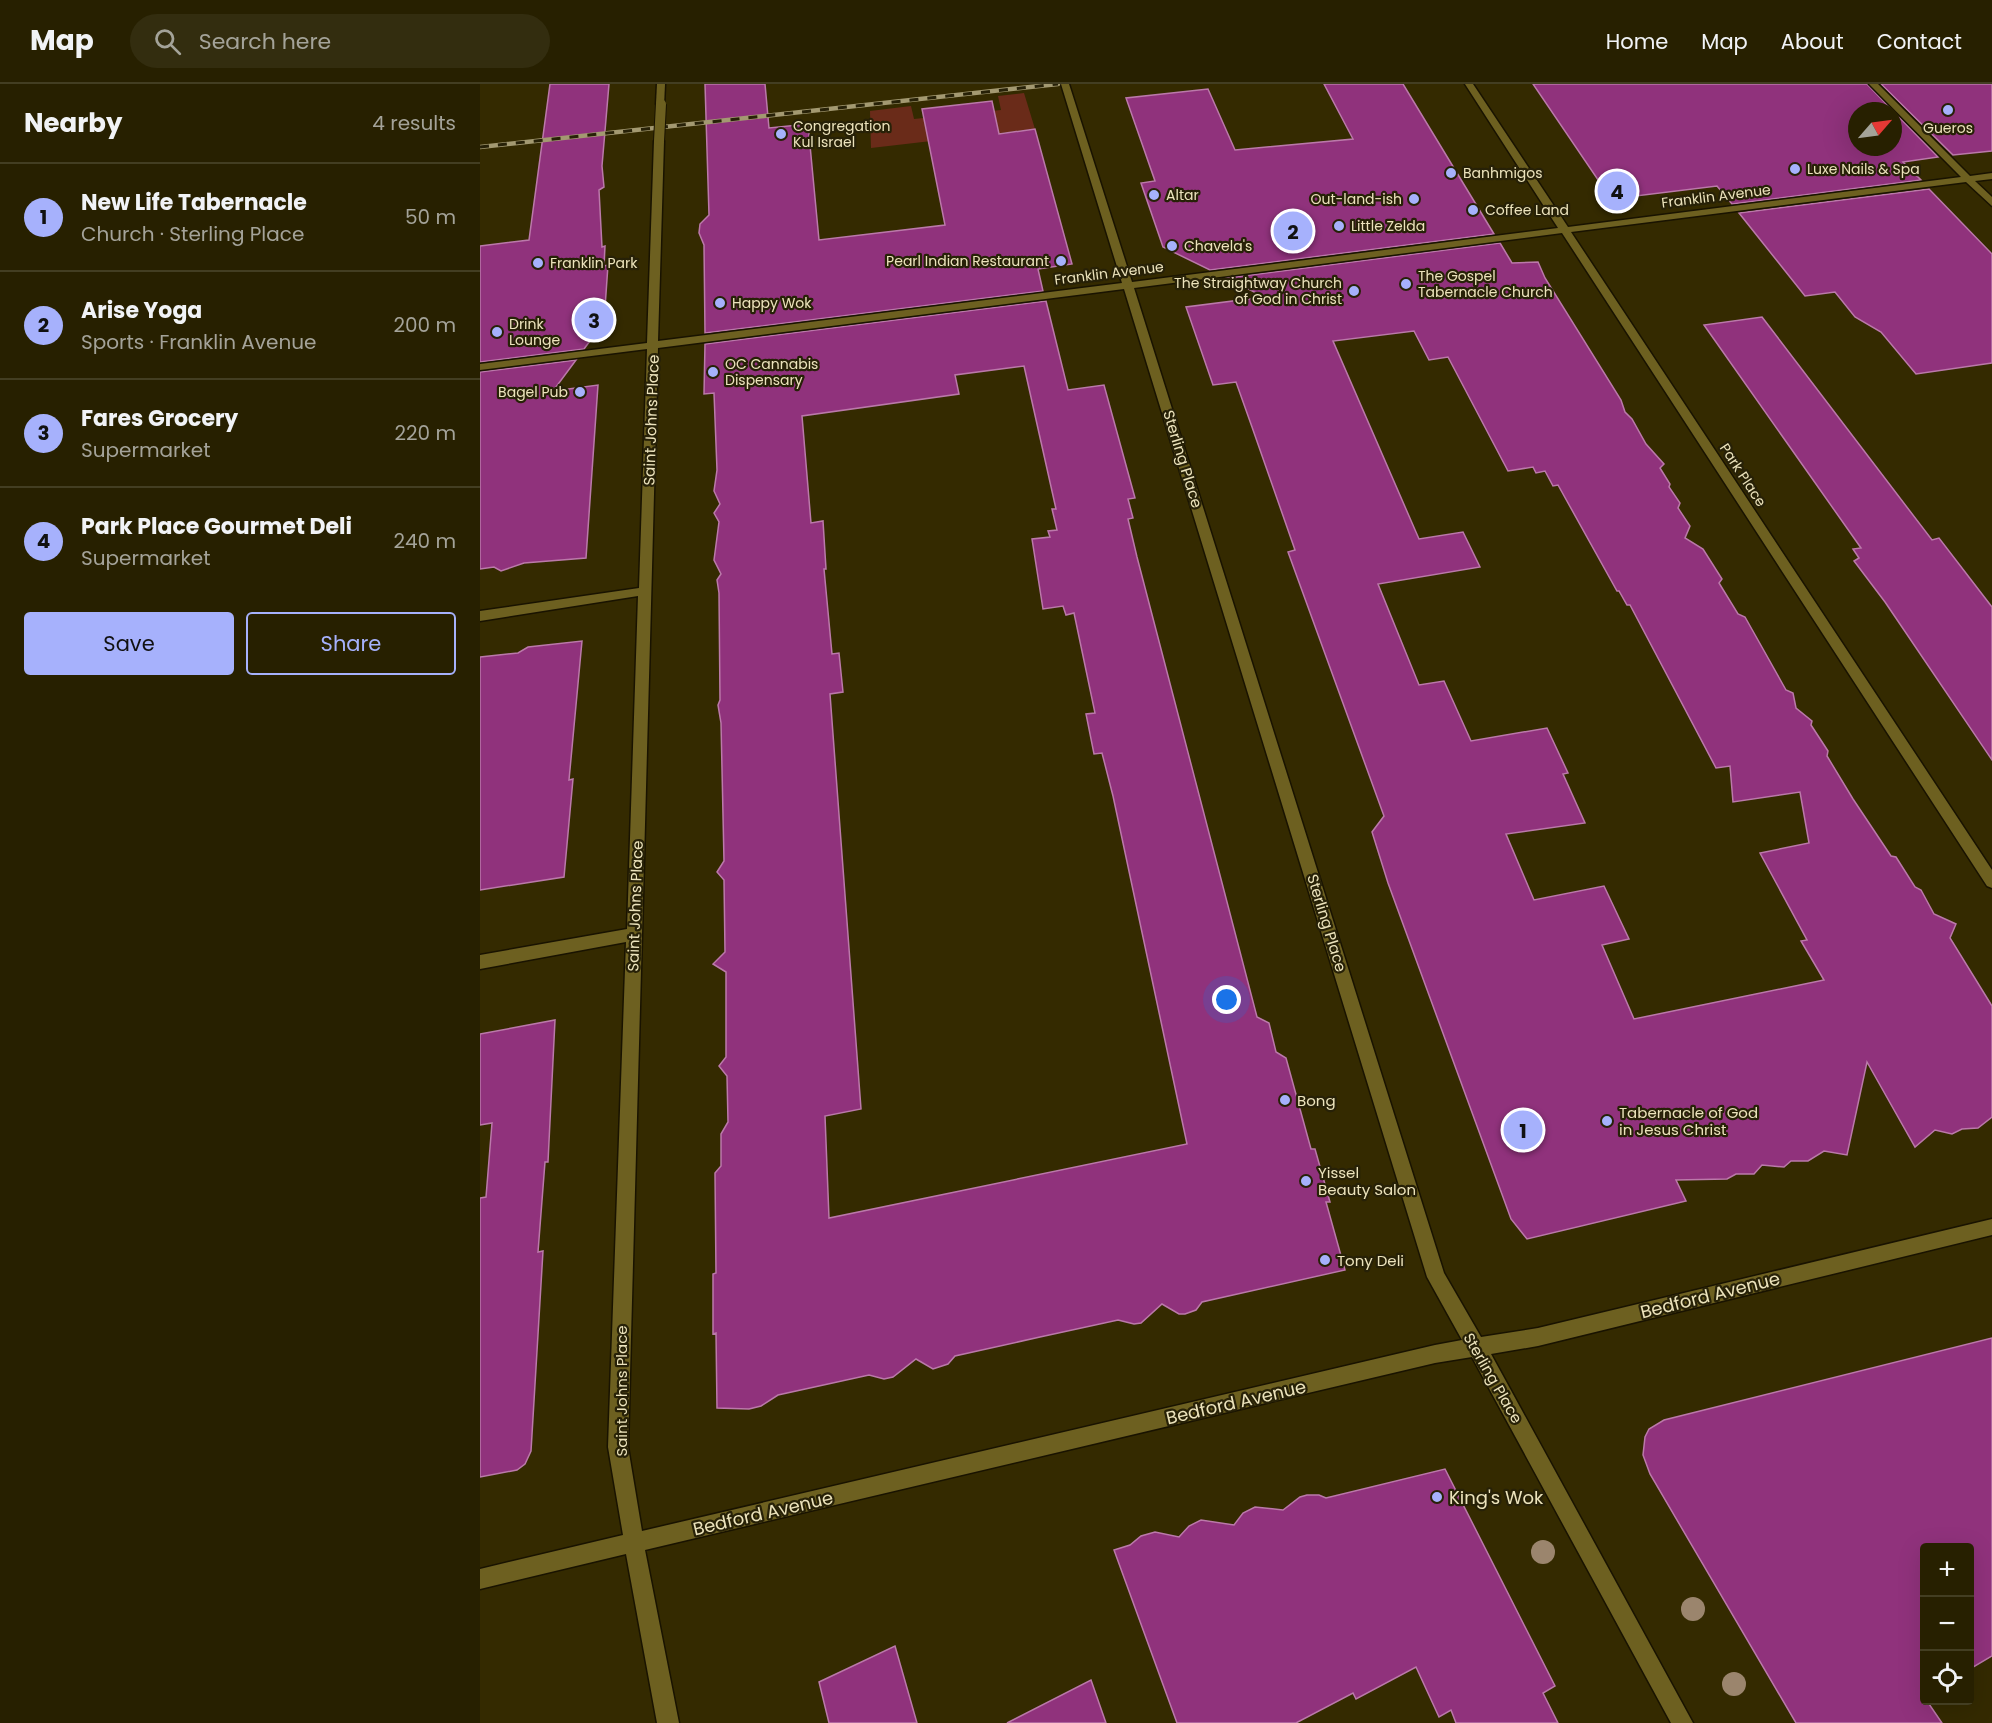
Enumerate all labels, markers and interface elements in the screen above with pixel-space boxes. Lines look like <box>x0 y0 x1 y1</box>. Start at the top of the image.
search box <box>130 14 550 68</box>
text: Map <box>30 21 94 60</box>
icon: search <box>151 25 184 58</box>
text: Search here <box>199 26 331 57</box>
text: Home <box>1606 27 1668 56</box>
text: Map <box>1701 27 1748 56</box>
text: About <box>1781 27 1844 56</box>
text: Contact <box>1877 27 1962 56</box>
north arrow <box>1848 102 1902 156</box>
marker: Gueros <box>1941 103 1955 117</box>
text: Nearby <box>24 105 122 141</box>
text: 4 results <box>372 109 456 137</box>
place label: Congregation Kul Israel <box>793 116 890 152</box>
place label: Gueros <box>1923 118 1973 138</box>
marker: Congregation Kul Israel <box>774 127 788 141</box>
place label: Luxe Nails & Spa <box>1807 159 1920 179</box>
marker: Luxe Nails & Spa <box>1788 162 1802 176</box>
place label: Banhmigos <box>1463 163 1543 183</box>
marker: Banhmigos <box>1444 166 1458 180</box>
pin: 4 <box>1598 168 1636 214</box>
street label: Franklin Avenue <box>1660 179 1772 213</box>
place label: Altar <box>1166 185 1199 205</box>
text: New Life Tabernacle <box>81 187 307 218</box>
marker: Altar <box>1147 188 1161 202</box>
place label: Out-land-ish <box>1310 189 1402 209</box>
marker: Out-land-ish <box>1407 192 1421 206</box>
place label: Coffee Land <box>1485 200 1569 220</box>
text: 1 <box>40 203 47 231</box>
text: 50 m <box>405 203 456 231</box>
marker: Coffee Land <box>1466 203 1480 217</box>
pin: 2 <box>1274 208 1312 254</box>
place label: Little Zelda <box>1351 216 1425 236</box>
marker: Little Zelda <box>1332 219 1346 233</box>
text: Church · Sterling Place <box>81 220 304 248</box>
place label: Chavela's <box>1184 236 1252 256</box>
marker: Chavela's <box>1165 239 1179 253</box>
place label: Pearl Indian Restaurant <box>886 251 1049 271</box>
place label: Franklin Park <box>550 253 638 273</box>
marker: Pearl Indian Restaurant <box>1054 254 1068 268</box>
marker: Franklin Park <box>531 256 545 270</box>
street label: Franklin Avenue <box>1053 256 1165 290</box>
place label: The Gospel Tabernacle Church <box>1418 266 1553 302</box>
place label: The Straightway Church of God in Christ <box>1174 273 1342 309</box>
marker: The Gospel Tabernacle Church <box>1399 277 1413 291</box>
marker: The Straightway Church of God in Christ <box>1347 284 1361 298</box>
place label: Happy Wok <box>732 293 812 313</box>
text: Arise Yoga <box>81 295 202 326</box>
marker: Happy Wok <box>713 296 727 310</box>
pin: 3 <box>574 298 614 342</box>
text: 2 <box>38 311 49 339</box>
text: 200 m <box>393 311 456 339</box>
place label: Drink Lounge <box>509 314 560 350</box>
marker: Drink Lounge <box>490 325 504 339</box>
text: Sports · Franklin Avenue <box>81 328 316 356</box>
street label: Saint Johns Place <box>638 354 664 486</box>
place label: OC Cannabis Dispensary <box>725 354 818 390</box>
marker: OC Cannabis Dispensary <box>706 365 720 379</box>
place label: Bagel Pub <box>498 382 568 402</box>
marker: Bagel Pub <box>573 385 587 399</box>
text: Fares Grocery <box>81 403 238 434</box>
street label: Sterling Place <box>1158 408 1208 510</box>
text: 3 <box>37 419 50 447</box>
text: 220 m <box>395 419 456 447</box>
text: Supermarket <box>81 436 210 464</box>
street label: Park Place <box>1715 439 1771 511</box>
text: Park Place Gourmet Deli <box>81 511 352 542</box>
text: 4 <box>37 527 50 555</box>
text: 240 m <box>393 527 456 555</box>
text: Supermarket <box>81 544 210 572</box>
button: Save <box>24 612 234 675</box>
button: Share <box>246 612 456 675</box>
street label: Saint Johns Place <box>622 840 648 972</box>
street label: Sterling Place <box>1302 872 1352 974</box>
your location <box>1212 985 1241 1014</box>
place label: Bong <box>1297 1090 1336 1111</box>
marker: Bong <box>1278 1093 1292 1107</box>
place label: Tabernacle of God in Jesus Christ <box>1619 1102 1758 1140</box>
pin: 1 <box>1504 1108 1542 1152</box>
marker: Tabernacle of God in Jesus Christ <box>1600 1114 1614 1128</box>
place label: Yissel Beauty Salon <box>1318 1162 1416 1200</box>
marker: Yissel Beauty Salon <box>1299 1174 1313 1188</box>
place label: Tony Deli <box>1337 1250 1404 1271</box>
marker: Tony Deli <box>1318 1253 1332 1267</box>
street label: Bedford Avenue <box>1638 1266 1782 1324</box>
street label: Saint Johns Place <box>611 1325 632 1457</box>
street label: Sterling Place <box>1459 1329 1527 1427</box>
street label: Bedford Avenue <box>1163 1374 1309 1430</box>
street label: Bedford Avenue <box>690 1485 836 1541</box>
place label: King's Wok <box>1449 1485 1544 1510</box>
marker: King's Wok <box>1430 1490 1444 1504</box>
map controls <box>1920 1543 1974 1705</box>
button: + <box>1920 1543 1974 1597</box>
button: − <box>1920 1597 1974 1651</box>
button: locate <box>1920 1651 1974 1705</box>

